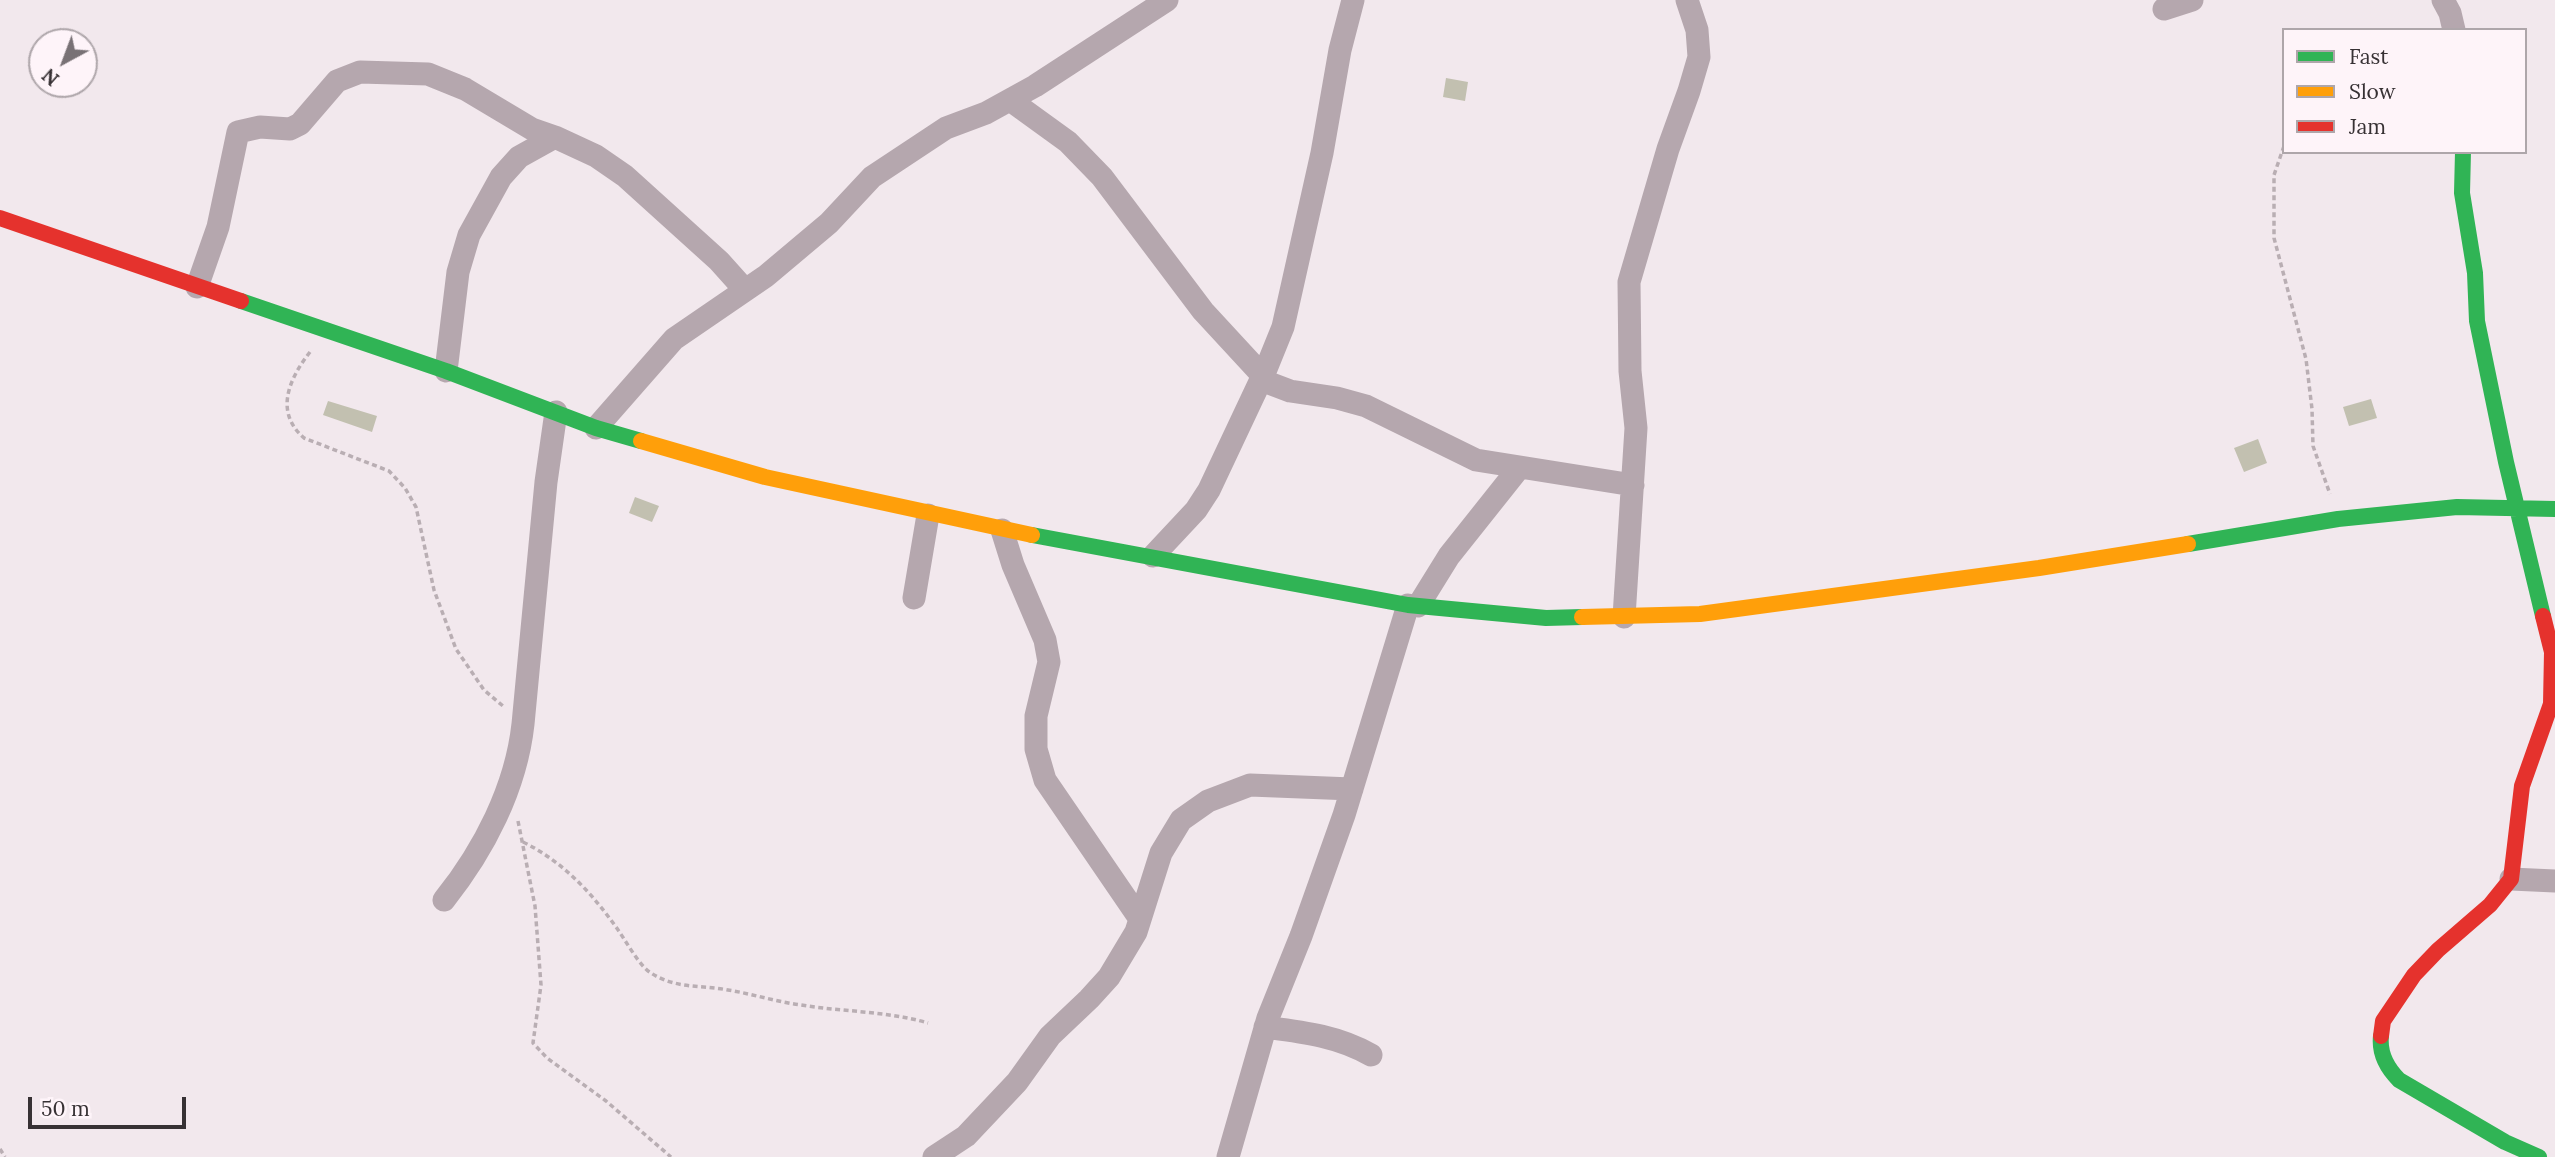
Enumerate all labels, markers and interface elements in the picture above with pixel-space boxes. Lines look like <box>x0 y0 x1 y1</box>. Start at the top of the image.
north arrow <box>28 28 98 98</box>
legend <box>2282 28 2527 154</box>
text: Fast <box>2349 43 2388 70</box>
text: N <box>37 63 64 91</box>
text: Slow <box>2349 78 2396 105</box>
text: Jam <box>2349 113 2386 140</box>
scale bar <box>32 1084 189 1128</box>
text: 50 m <box>41 1095 90 1122</box>

